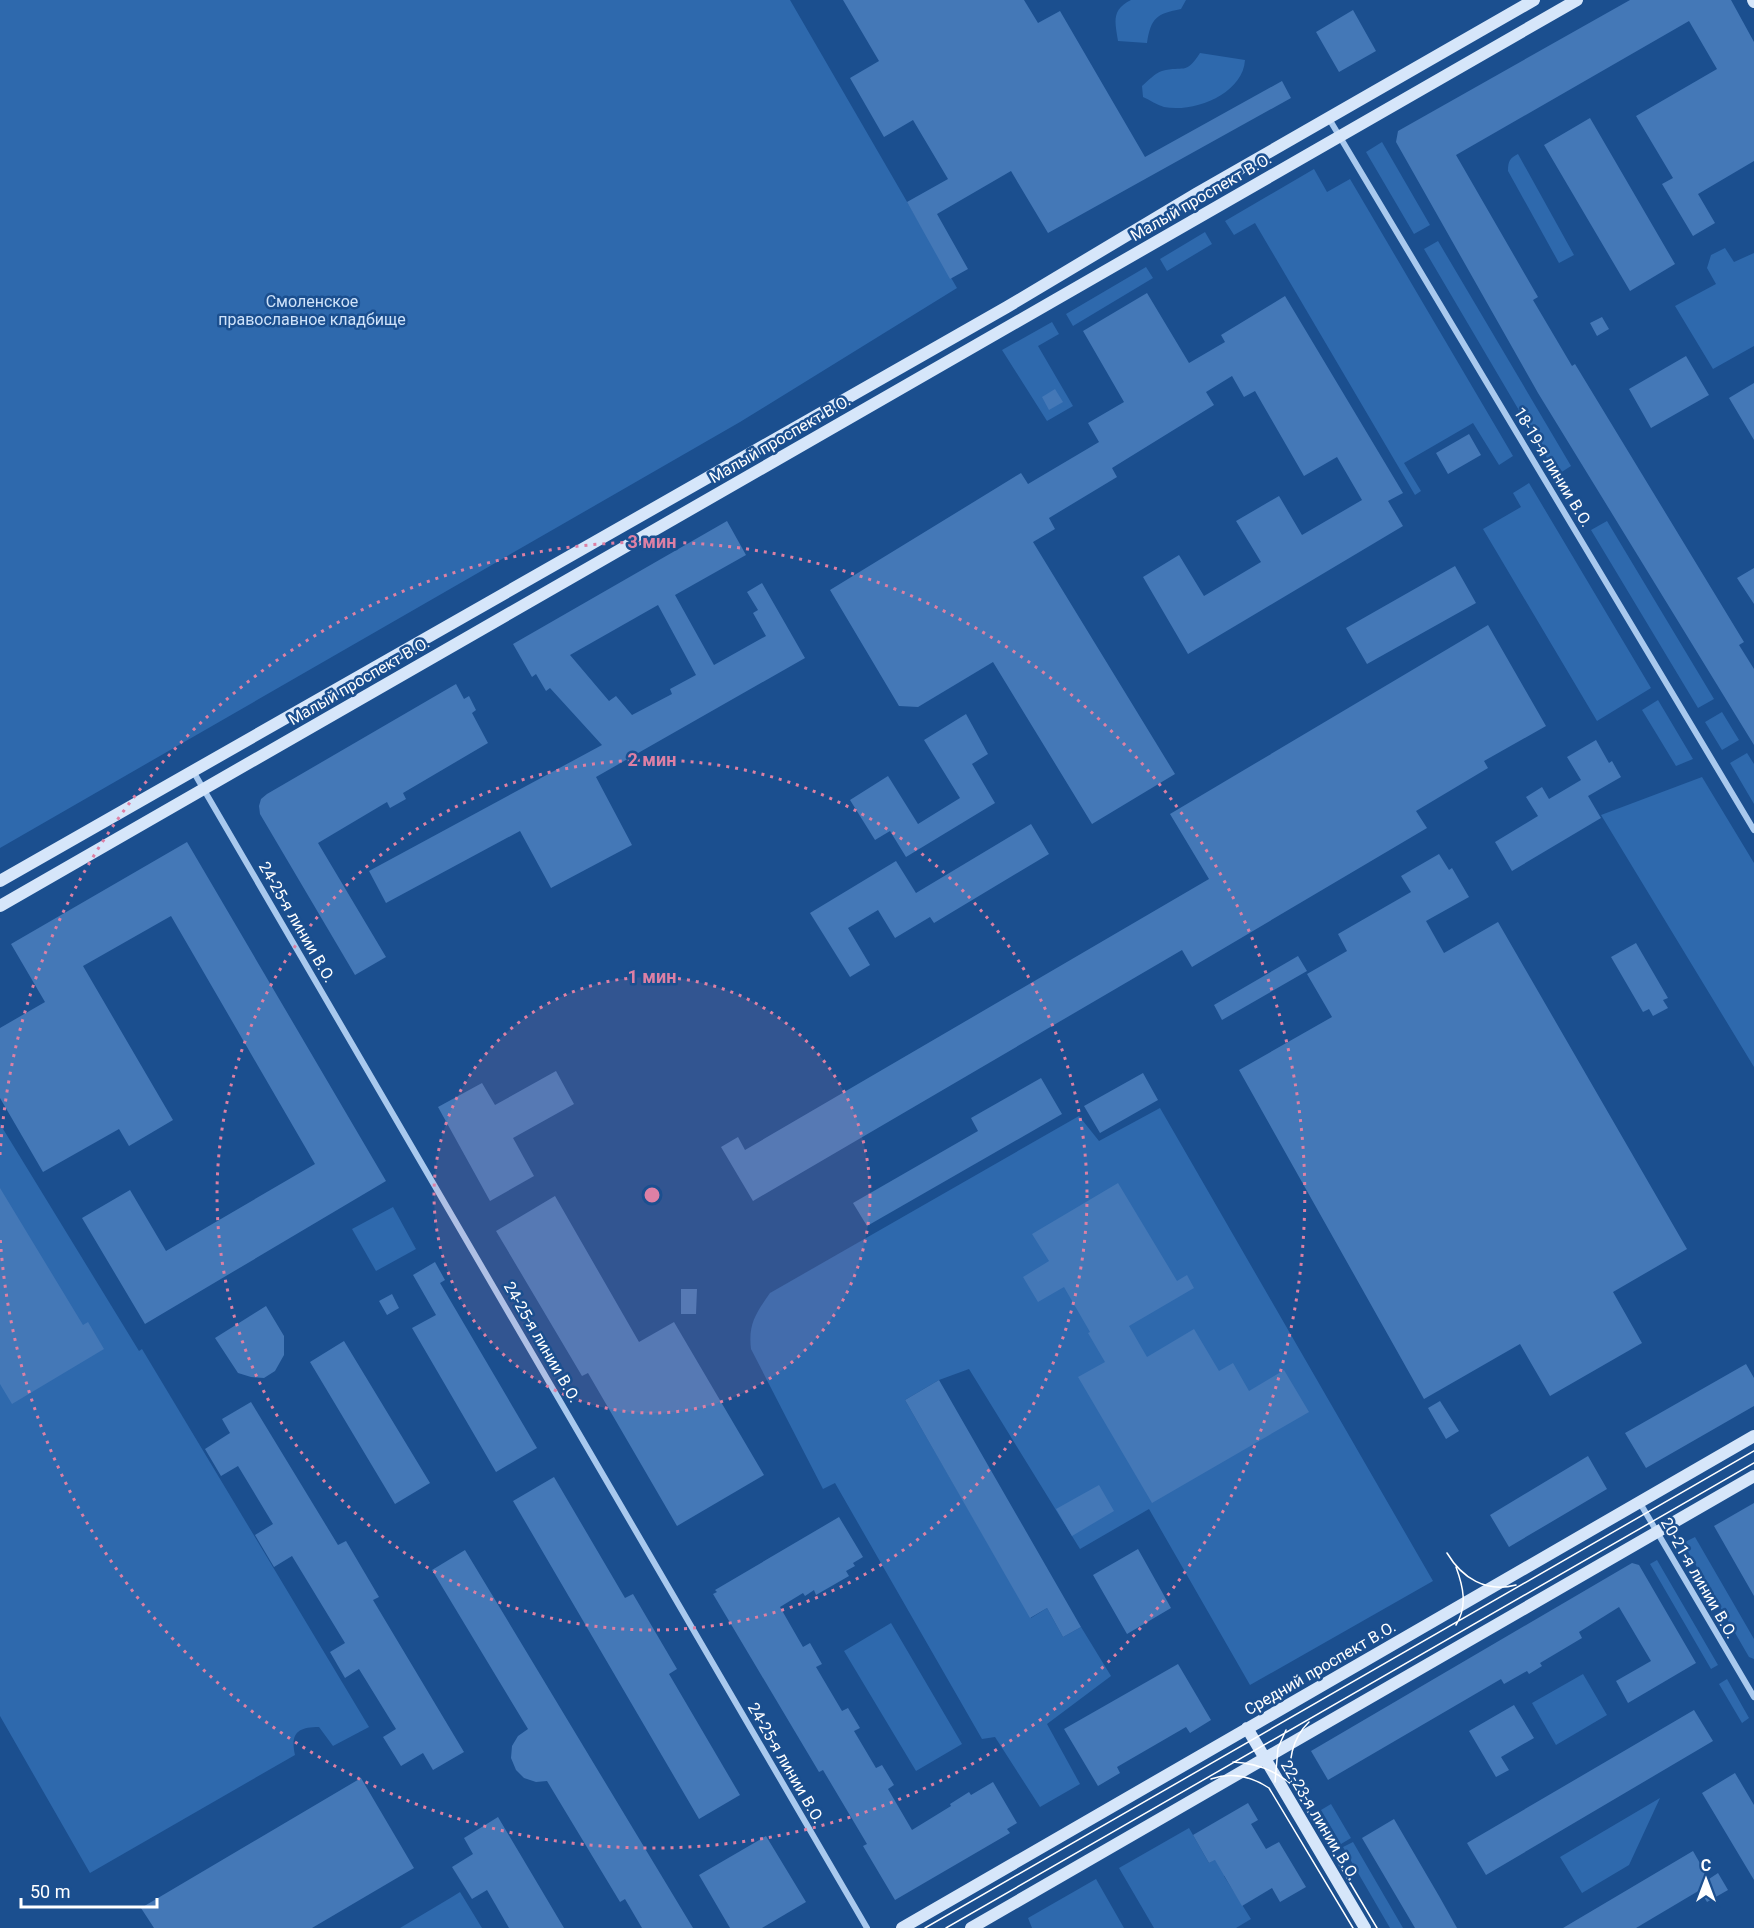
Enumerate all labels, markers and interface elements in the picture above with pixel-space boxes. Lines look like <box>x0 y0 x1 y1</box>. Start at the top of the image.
street label: Малый проспект В.О. <box>1127 149 1275 245</box>
park label: Смоленское православное кладбище <box>218 292 406 329</box>
street label: Малый проспект В.О. <box>706 391 854 487</box>
street label: 18-19-я линии В.О. <box>1510 404 1596 530</box>
text: 3 мин <box>628 531 676 552</box>
street label: Малый проспект В.О. <box>285 633 433 729</box>
text: 2 мин <box>628 749 676 770</box>
street label: 24-25-я линии В.О. <box>255 858 339 986</box>
text: 1 мин <box>628 966 676 987</box>
centre of rings <box>642 1185 662 1205</box>
street label: 24-25-я линии В.О. <box>500 1278 584 1406</box>
street label: 20-21-я линии В.О. <box>1657 1514 1741 1642</box>
street label: Средний проспект В.О. <box>1241 1617 1399 1719</box>
street label: 24-25-я линии В.О. <box>744 1699 828 1827</box>
street label: 22-23-я линии В.О. <box>1277 1757 1363 1883</box>
north arrow <box>1676 1850 1736 1910</box>
text: С <box>1701 1856 1711 1875</box>
scale bar <box>21 1871 158 1909</box>
text: 50 m <box>30 1881 70 1902</box>

